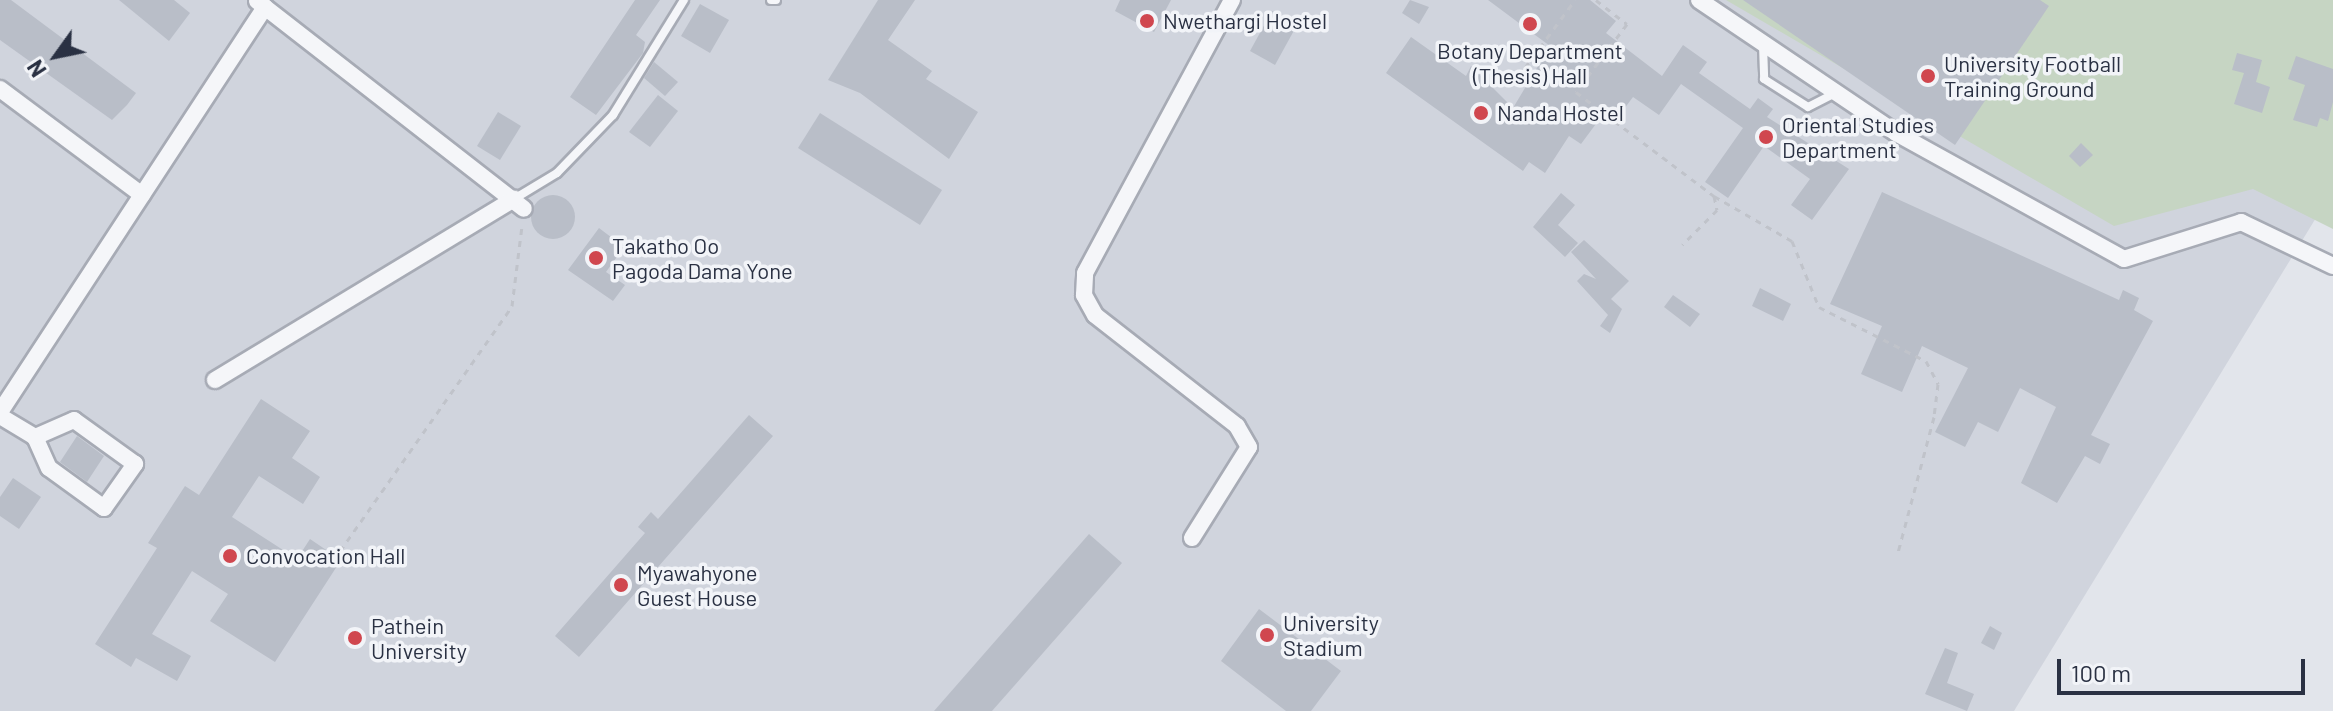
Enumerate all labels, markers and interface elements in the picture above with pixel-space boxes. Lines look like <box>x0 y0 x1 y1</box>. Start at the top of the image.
place label: Nwethargi Hostel <box>1163 8 1327 34</box>
marker: Nwethargi Hostel <box>1138 12 1156 30</box>
marker: Botany Department (Thesis) Hall <box>1521 15 1539 33</box>
north arrow <box>16 16 96 96</box>
place label: Botany Department (Thesis) Hall <box>1437 37 1623 88</box>
place label: University Football Training Ground <box>1944 50 2121 102</box>
text: N <box>21 56 51 82</box>
marker: University Football Training Ground <box>1919 67 1937 85</box>
place label: Nanda Hostel <box>1497 100 1624 126</box>
marker: Nanda Hostel <box>1472 104 1490 122</box>
place label: Oriental Studies Department <box>1782 111 1934 162</box>
marker: Oriental Studies Department <box>1757 128 1775 146</box>
place label: Takatho Oo Pagoda Dama Yone <box>612 232 793 284</box>
marker: Takatho Oo Pagoda Dama Yone <box>587 249 605 267</box>
place label: Convocation Hall <box>246 543 405 569</box>
marker: Convocation Hall <box>221 547 239 565</box>
place label: Myawahyone Guest House <box>637 559 757 610</box>
marker: Myawahyone Guest House <box>612 576 630 594</box>
place label: University Stadium <box>1283 609 1379 660</box>
place label: Pathein University <box>371 612 467 664</box>
marker: University Stadium <box>1258 626 1276 644</box>
marker: Pathein University <box>346 629 364 647</box>
scale bar <box>2061 643 2309 693</box>
text: 100 m <box>2071 658 2131 687</box>

